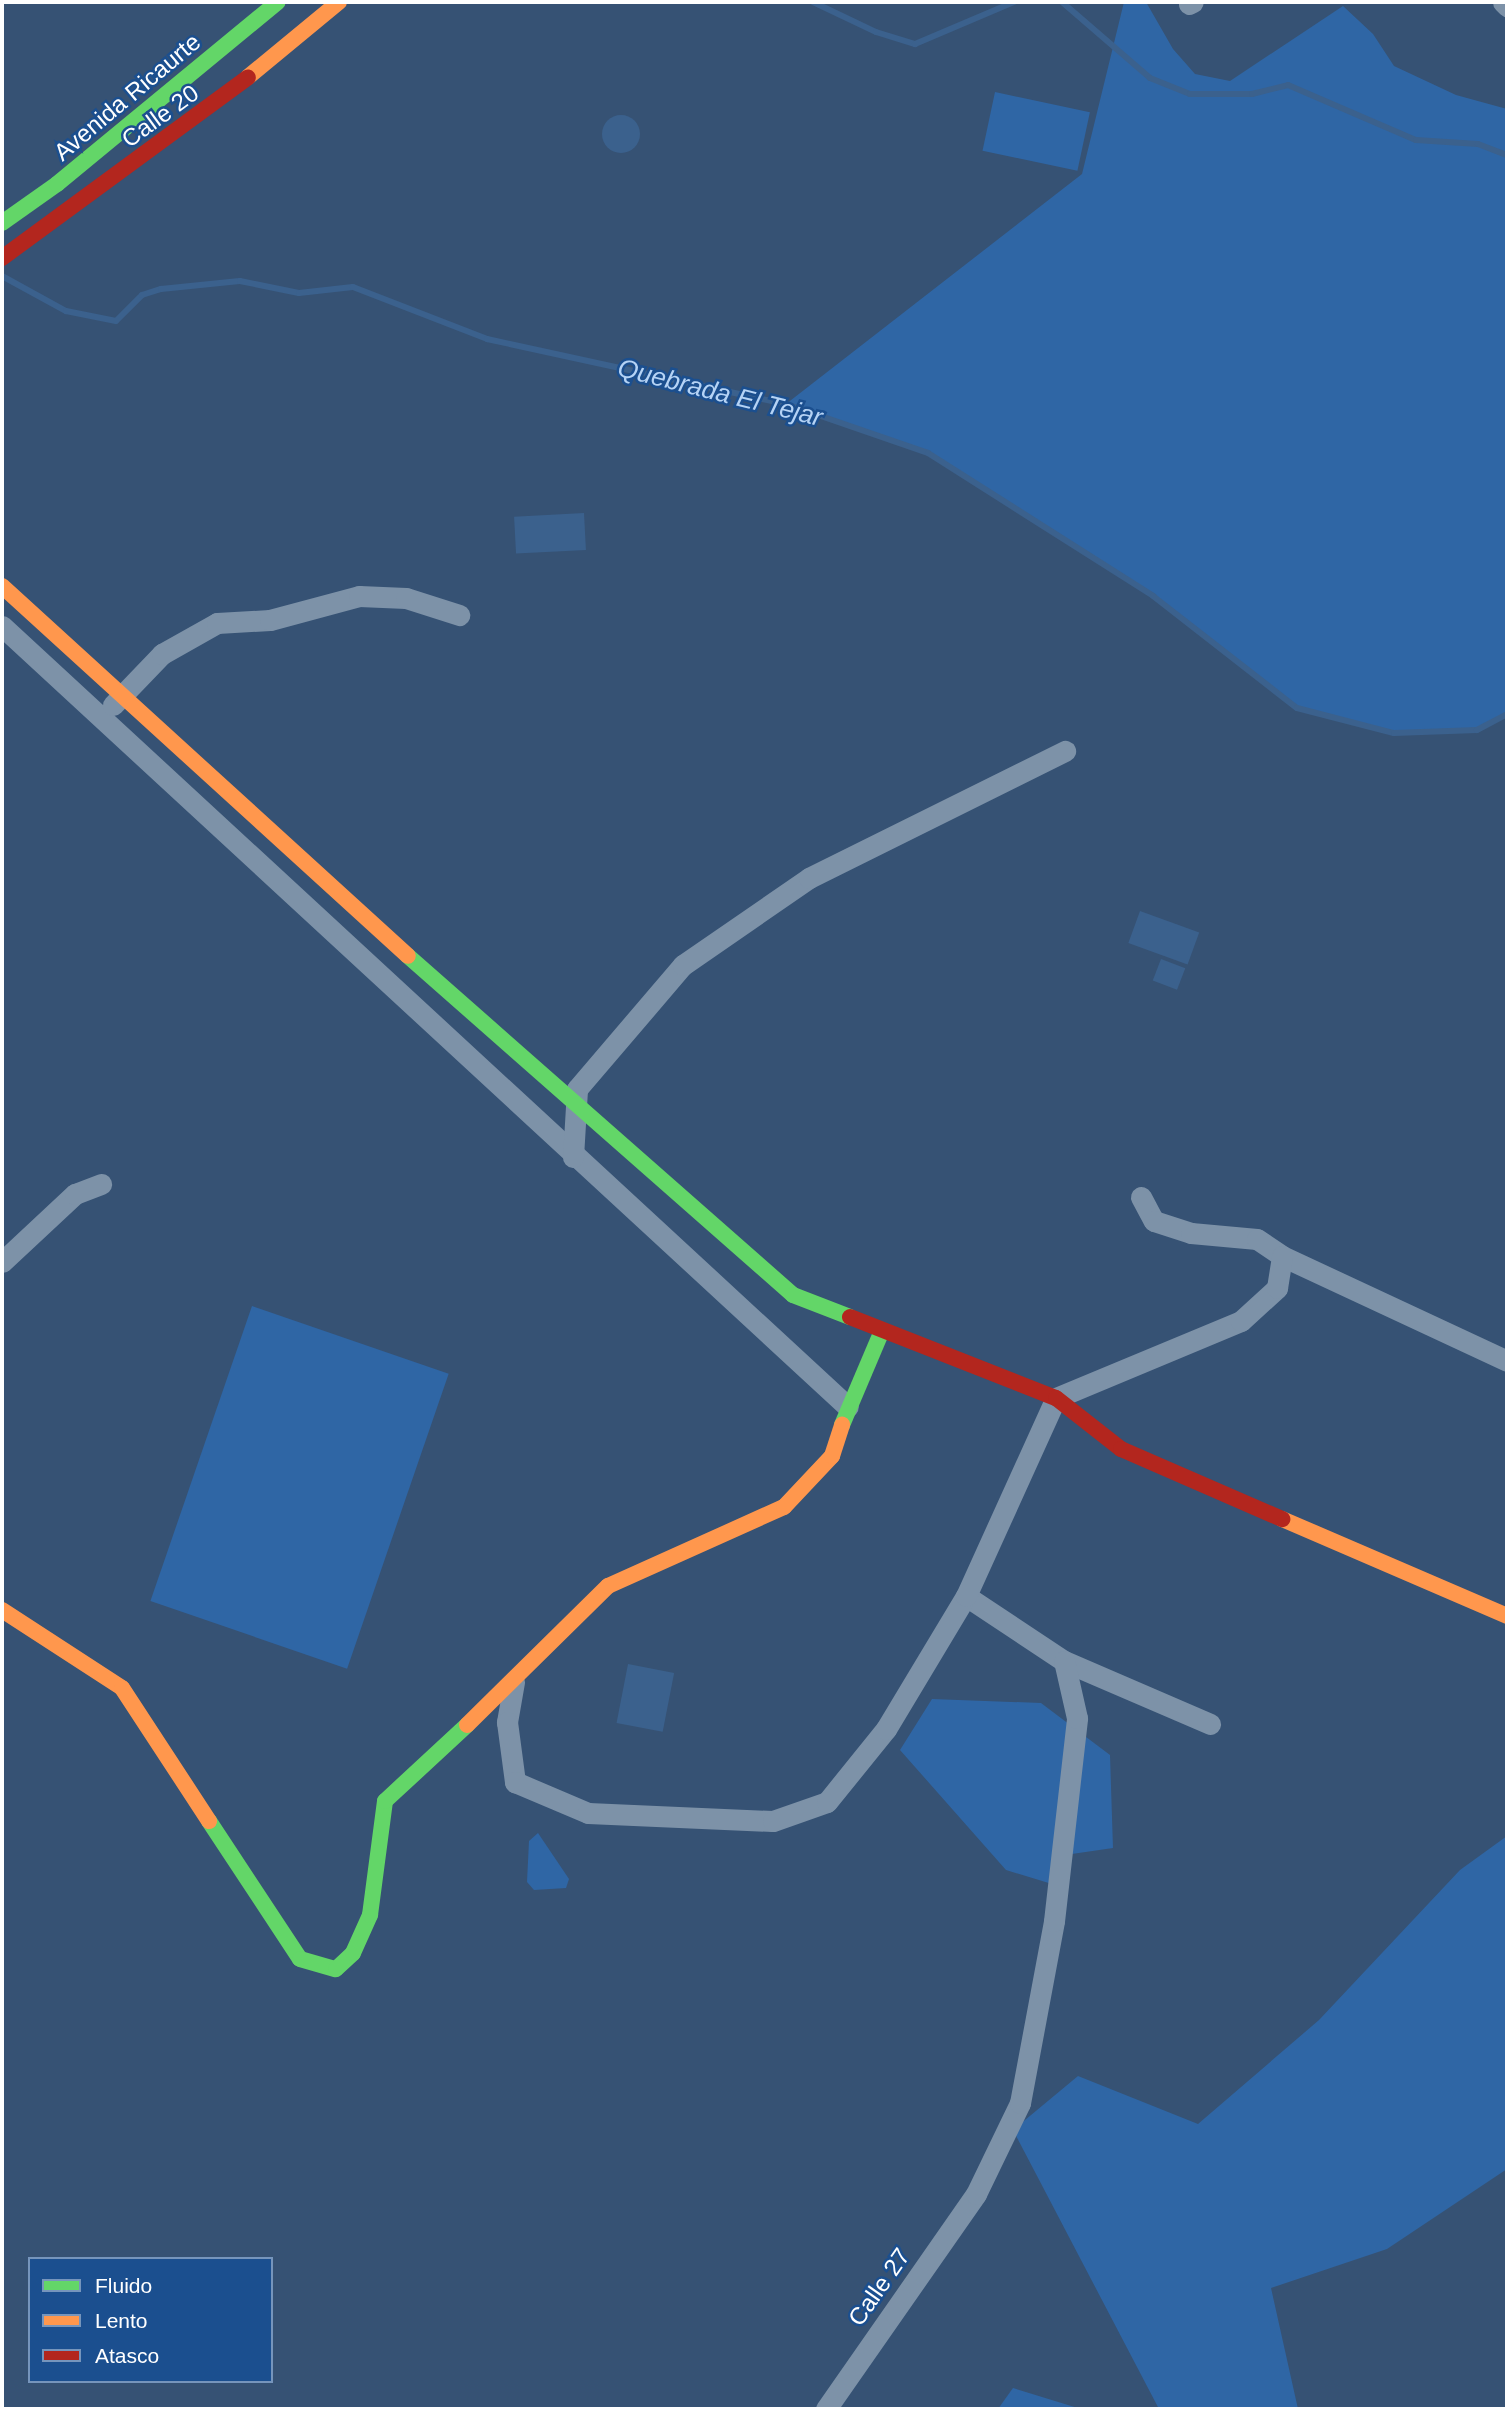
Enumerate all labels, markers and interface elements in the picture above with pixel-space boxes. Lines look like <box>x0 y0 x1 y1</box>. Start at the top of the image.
street label: Avenida Ricaurte <box>48 27 206 167</box>
street label: Calle 20 <box>116 78 204 154</box>
water label: Quebrada El Tejar <box>614 352 826 434</box>
street label: Calle 27 <box>842 2243 916 2331</box>
legend <box>28 2257 273 2383</box>
text: Fluido <box>95 2274 152 2297</box>
text: Lento <box>95 2309 148 2332</box>
text: Atasco <box>95 2344 159 2367</box>

